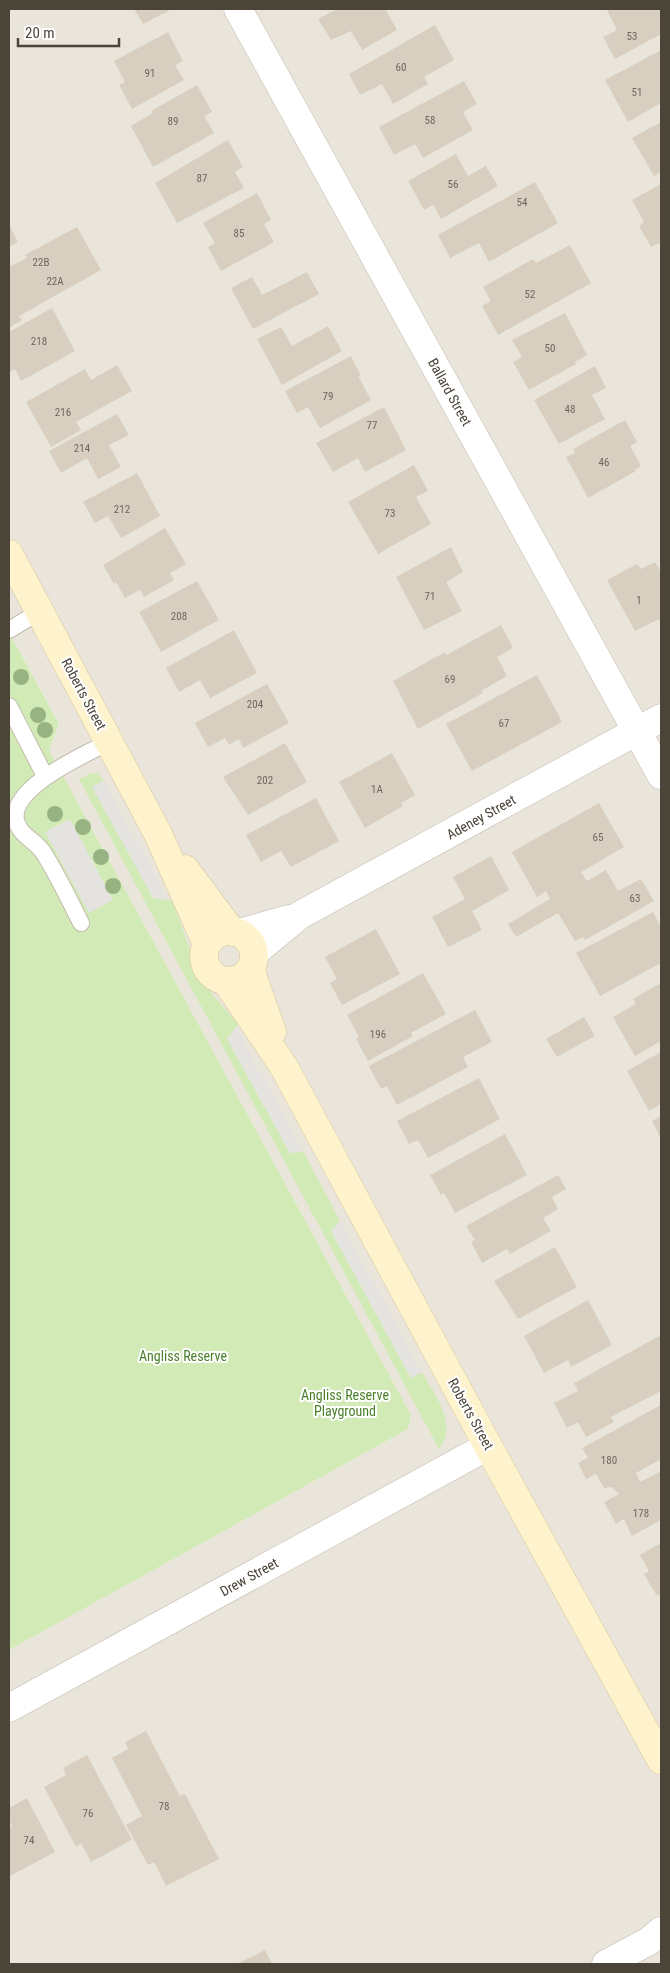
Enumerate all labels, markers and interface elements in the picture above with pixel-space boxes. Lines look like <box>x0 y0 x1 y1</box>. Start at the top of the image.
scale bar <box>18 15 119 47</box>
text: 20 m <box>25 24 55 42</box>
house number: 53 <box>627 30 637 43</box>
house number: 60 <box>396 61 406 74</box>
house number: 91 <box>145 67 155 80</box>
house number: 51 <box>632 86 642 99</box>
house number: 58 <box>425 114 435 127</box>
house number: 89 <box>168 115 178 128</box>
house number: 87 <box>197 172 207 185</box>
house number: 56 <box>448 178 458 191</box>
house number: 54 <box>517 196 528 209</box>
house number: 85 <box>234 227 244 240</box>
house number: 22B <box>33 256 49 269</box>
house number: 22A <box>46 275 64 288</box>
house number: 52 <box>525 288 535 301</box>
house number: 218 <box>31 335 47 348</box>
house number: 50 <box>545 342 555 355</box>
street label: Ballard Street <box>425 356 475 428</box>
house number: 79 <box>323 390 333 403</box>
house number: 48 <box>565 403 575 416</box>
house number: 216 <box>55 406 71 419</box>
house number: 77 <box>367 419 377 432</box>
house number: 214 <box>74 442 91 455</box>
house number: 46 <box>599 456 609 469</box>
house number: 212 <box>114 503 130 516</box>
house number: 73 <box>385 507 395 520</box>
house number: 71 <box>425 590 435 603</box>
house number: 1 <box>636 594 642 607</box>
house number: 208 <box>171 610 187 623</box>
street label: Roberts Street <box>58 655 110 733</box>
house number: 69 <box>445 673 455 686</box>
house number: 204 <box>247 698 264 711</box>
house number: 67 <box>499 717 509 730</box>
house number: 202 <box>257 774 273 787</box>
house number: 1A <box>371 783 384 796</box>
street label: Adeney Street <box>444 791 518 843</box>
house number: 65 <box>593 831 603 844</box>
house number: 63 <box>630 892 640 905</box>
house number: 196 <box>370 1028 386 1041</box>
park label: Angliss Reserve <box>139 1348 227 1364</box>
street label: Roberts Street <box>445 1376 497 1452</box>
park label: Angliss Reserve Playground <box>301 1387 389 1419</box>
house number: 180 <box>601 1454 617 1467</box>
house number: 178 <box>633 1507 649 1520</box>
street label: Drew Street <box>217 1555 281 1599</box>
house number: 78 <box>159 1800 169 1813</box>
house number: 76 <box>83 1807 93 1820</box>
house number: 74 <box>24 1834 35 1847</box>

